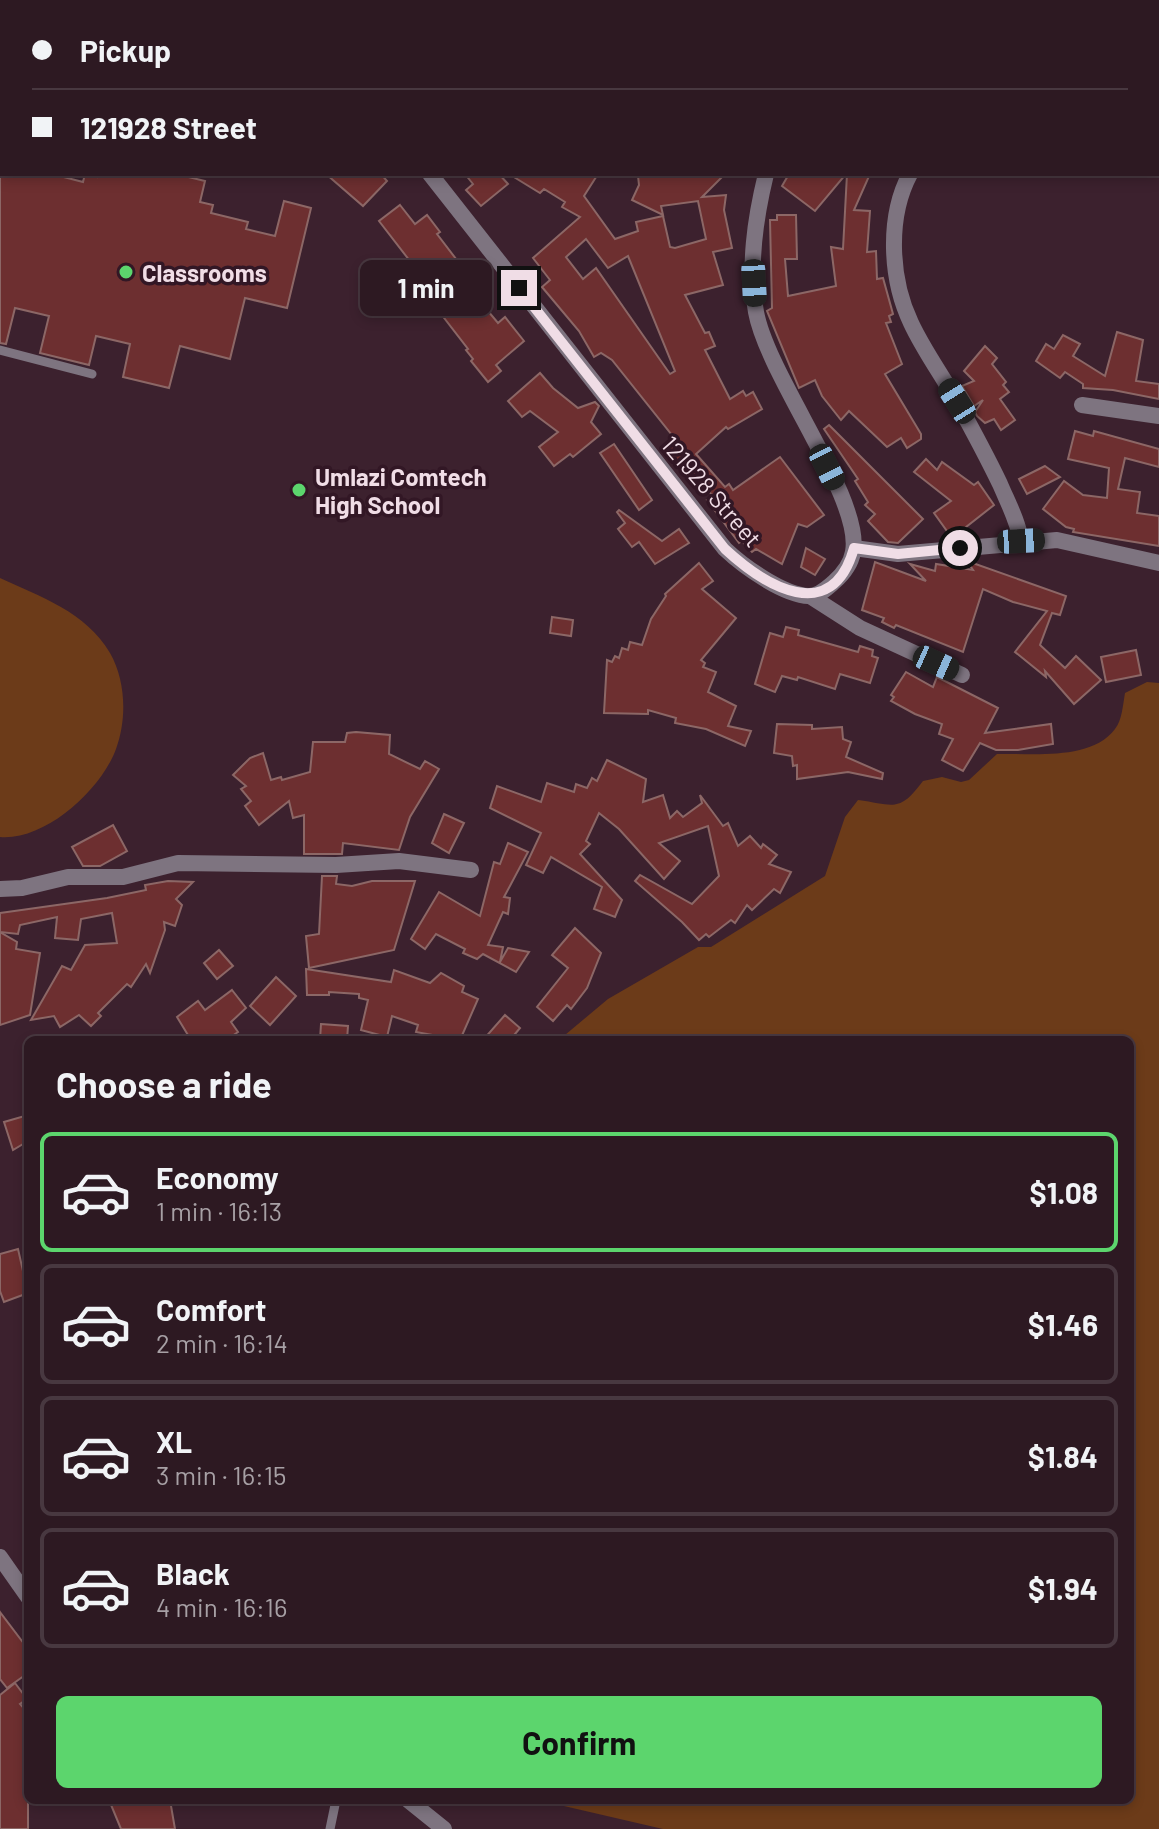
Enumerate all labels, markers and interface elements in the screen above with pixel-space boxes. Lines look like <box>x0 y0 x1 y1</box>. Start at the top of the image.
text: Pickup <box>80 32 171 68</box>
text: 121928 Street <box>80 109 257 145</box>
place label: Classrooms <box>142 258 267 287</box>
car <box>741 258 767 308</box>
callout: 1 min <box>359 260 491 316</box>
marker: Classrooms <box>117 263 135 281</box>
route end <box>501 270 537 306</box>
text: 1 min <box>398 272 454 303</box>
car <box>934 374 980 428</box>
street label: 121928 Street <box>656 430 768 552</box>
car <box>805 440 849 494</box>
place label: Umlazi Comtech High School <box>315 462 487 519</box>
marker: Umlazi Comtech High School <box>290 481 308 499</box>
car <box>996 528 1046 554</box>
route start <box>942 530 978 566</box>
car <box>909 642 963 684</box>
text: Choose a ride <box>56 1062 272 1105</box>
icon: car <box>60 1156 132 1228</box>
text: Economy <box>156 1159 279 1195</box>
text: $1.08 <box>1030 1174 1098 1210</box>
text: 1 min · 16:13 <box>156 1195 282 1226</box>
icon: car <box>60 1288 132 1360</box>
text: Comfort <box>156 1291 266 1327</box>
text: $1.46 <box>1028 1306 1098 1342</box>
text: 2 min · 16:14 <box>156 1327 288 1358</box>
icon: car <box>60 1420 132 1492</box>
text: XL <box>156 1423 192 1459</box>
text: $1.84 <box>1028 1438 1098 1474</box>
text: 3 min · 16:15 <box>156 1459 286 1490</box>
icon: car <box>60 1552 132 1624</box>
text: Black <box>156 1555 230 1591</box>
text: $1.94 <box>1028 1570 1098 1606</box>
text: 4 min · 16:16 <box>156 1591 287 1622</box>
button: Confirm <box>56 1696 1102 1788</box>

